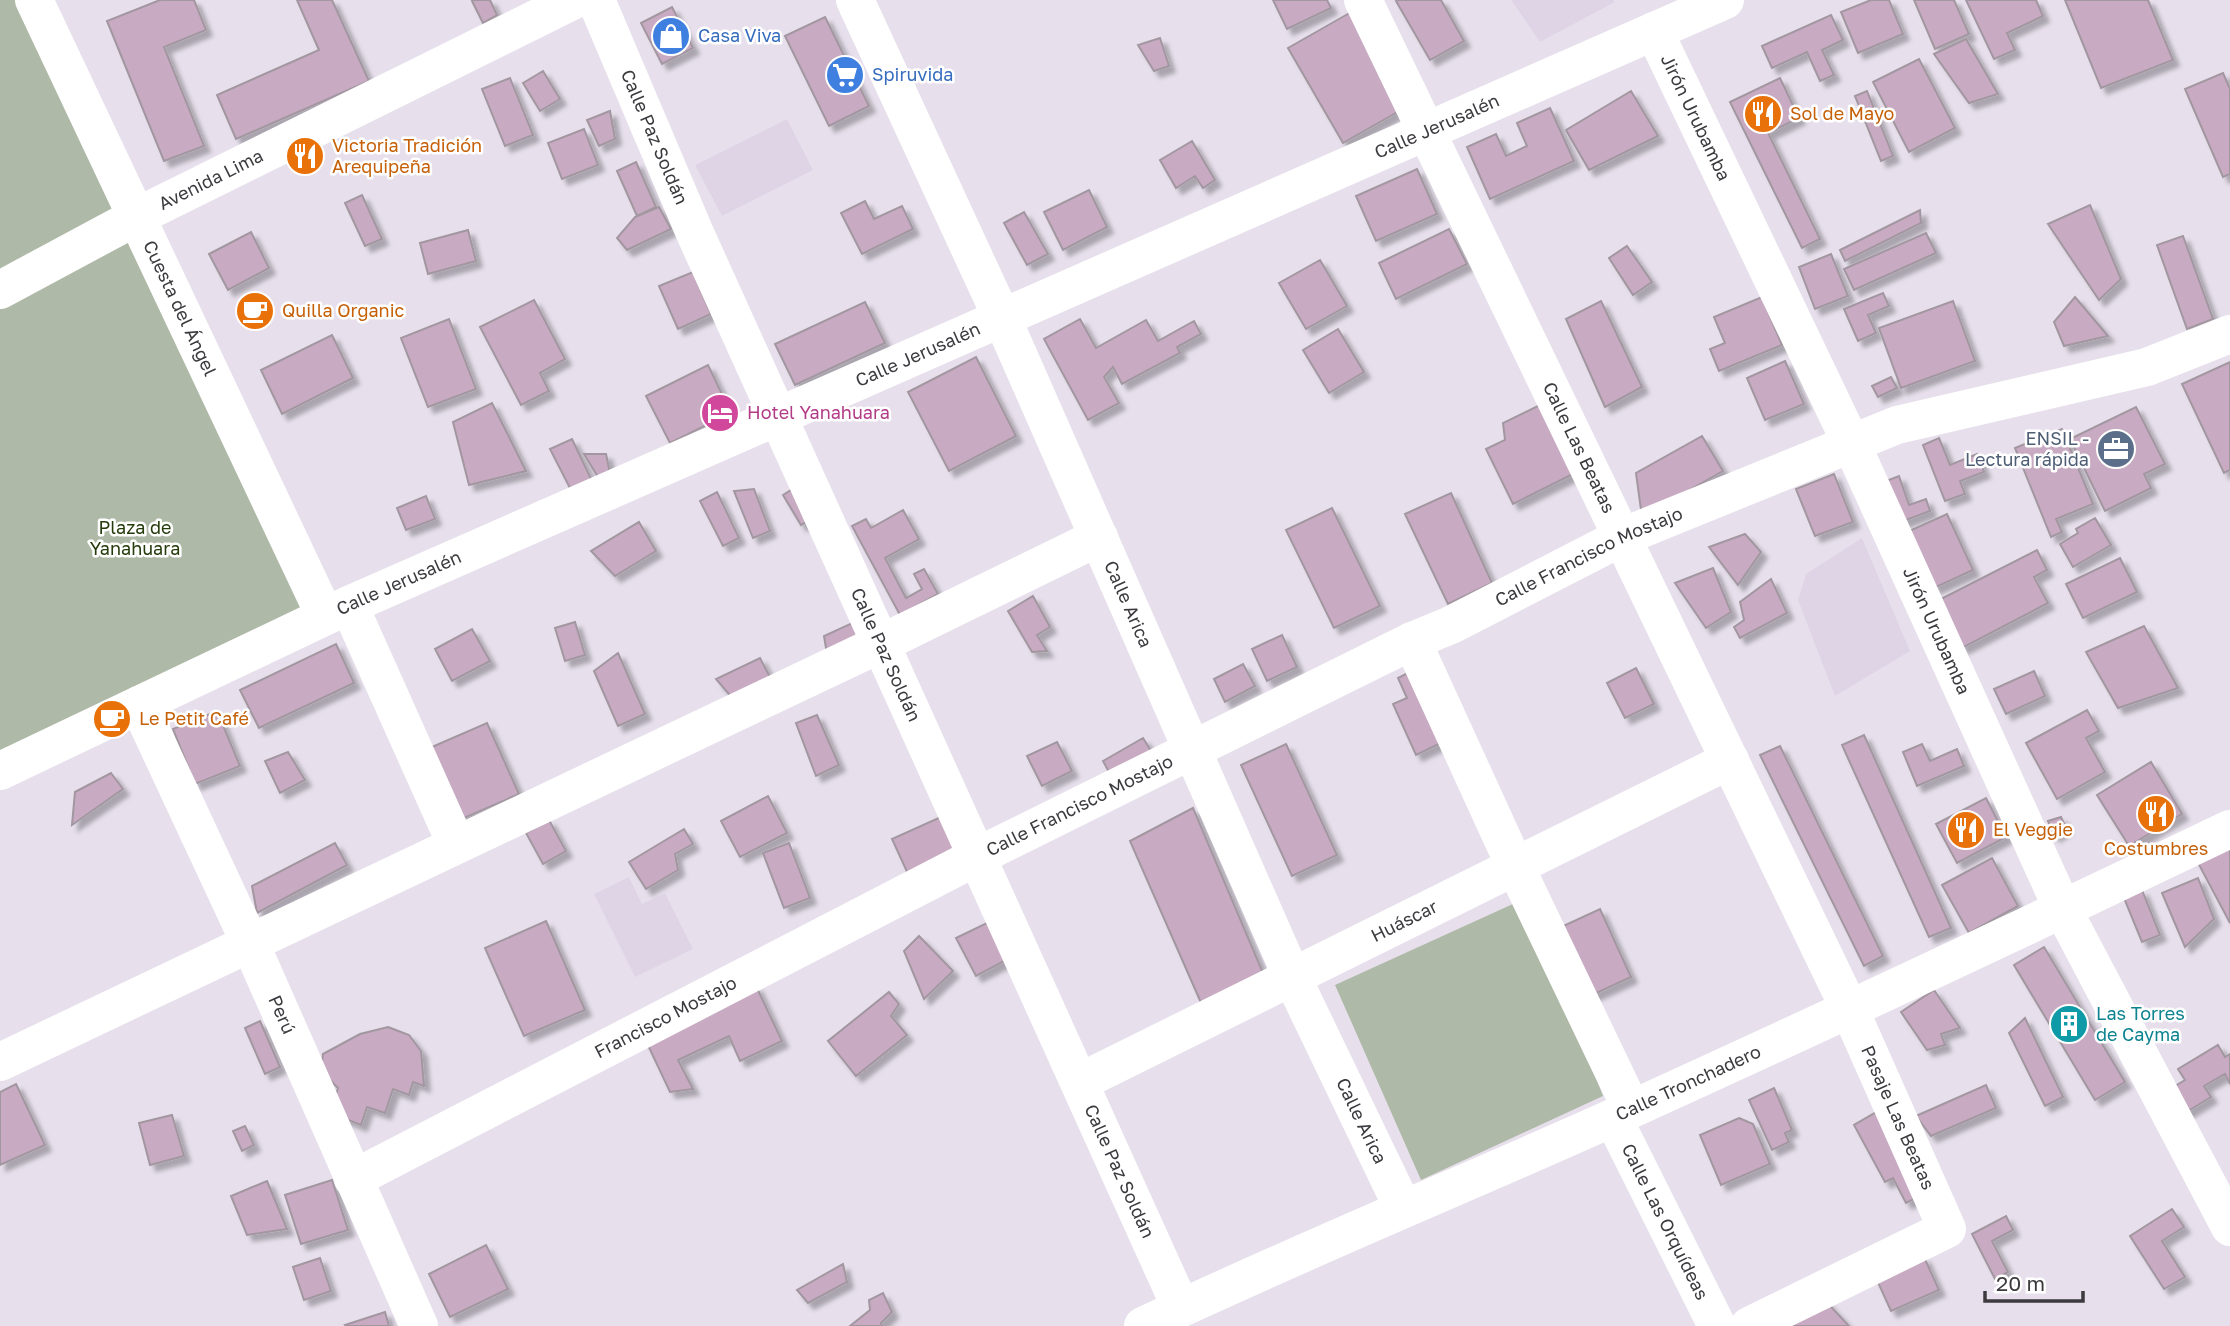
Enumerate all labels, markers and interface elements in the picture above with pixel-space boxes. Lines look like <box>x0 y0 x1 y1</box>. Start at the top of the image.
shop icon: Casa Viva <box>650 15 692 57</box>
place label: Casa Viva <box>698 24 781 46</box>
street label: Jirón Urubamba <box>1657 50 1736 184</box>
supermarket icon: Spiruvida <box>824 54 866 96</box>
place label: Spiruvida <box>872 63 953 85</box>
street label: Calle Paz Soldán <box>617 66 693 208</box>
street label: Calle Jerusalén <box>1371 89 1502 163</box>
restaurant icon: Sol de Mayo <box>1742 93 1784 135</box>
place label: Sol de Mayo <box>1790 102 1894 124</box>
place label: Victoria Tradición Arequipeña <box>332 134 482 177</box>
restaurant icon: Victoria Tradición Arequipeña <box>284 135 326 177</box>
street label: Avenida Lima <box>155 144 266 214</box>
street label: Cuesta del Ángel <box>139 237 222 379</box>
cafe icon: Quilla Organic <box>234 290 276 332</box>
place label: Quilla Organic <box>282 299 405 321</box>
street label: Calle Jerusalén <box>852 317 983 391</box>
street label: Calle Las Beatas <box>1539 378 1621 516</box>
hotel icon: Hotel Yanahuara <box>699 392 741 434</box>
place label: Hotel Yanahuara <box>747 401 890 423</box>
place label: ENSIL - Lectura rápida <box>1965 427 2089 470</box>
office icon: ENSIL - Lectura rápida <box>2095 428 2137 470</box>
street label: Calle Francisco Mostajo <box>1491 502 1686 610</box>
park label: Plaza de Yanahuara <box>90 516 180 559</box>
street label: Calle Jerusalén <box>333 545 464 619</box>
street label: Calle Arica <box>1100 557 1158 651</box>
street label: Jirón Urubamba <box>1899 563 1976 698</box>
street label: Calle Paz Soldán <box>847 584 926 725</box>
cafe icon: Le Petit Café <box>91 698 133 740</box>
place label: Le Petit Café <box>139 707 249 729</box>
street label: Calle Francisco Mostajo <box>982 749 1176 860</box>
restaurant icon: Costumbres <box>2135 793 2177 835</box>
restaurant icon: El Veggie <box>1945 809 1987 851</box>
place label: El Veggie <box>1993 818 2073 840</box>
place label: Costumbres <box>2104 837 2208 859</box>
street label: Huáscar <box>1367 895 1441 946</box>
street label: Francisco Mostajo <box>590 971 740 1062</box>
street label: Perú <box>264 992 301 1037</box>
place label: Las Torres de Cayma <box>2096 1002 2185 1045</box>
building icon: Las Torres de Cayma <box>2048 1003 2090 1045</box>
street label: Calle Tronchadero <box>1612 1040 1764 1125</box>
street label: Pasaje Las Beatas <box>1857 1042 1940 1193</box>
street label: Calle Arica <box>1332 1074 1392 1167</box>
street label: Calle Paz Soldán <box>1080 1101 1160 1241</box>
street label: Calle Las Orquídeas <box>1618 1140 1714 1303</box>
scale bar <box>1985 1260 2083 1304</box>
text: 20 m <box>1996 1270 2045 1296</box>

